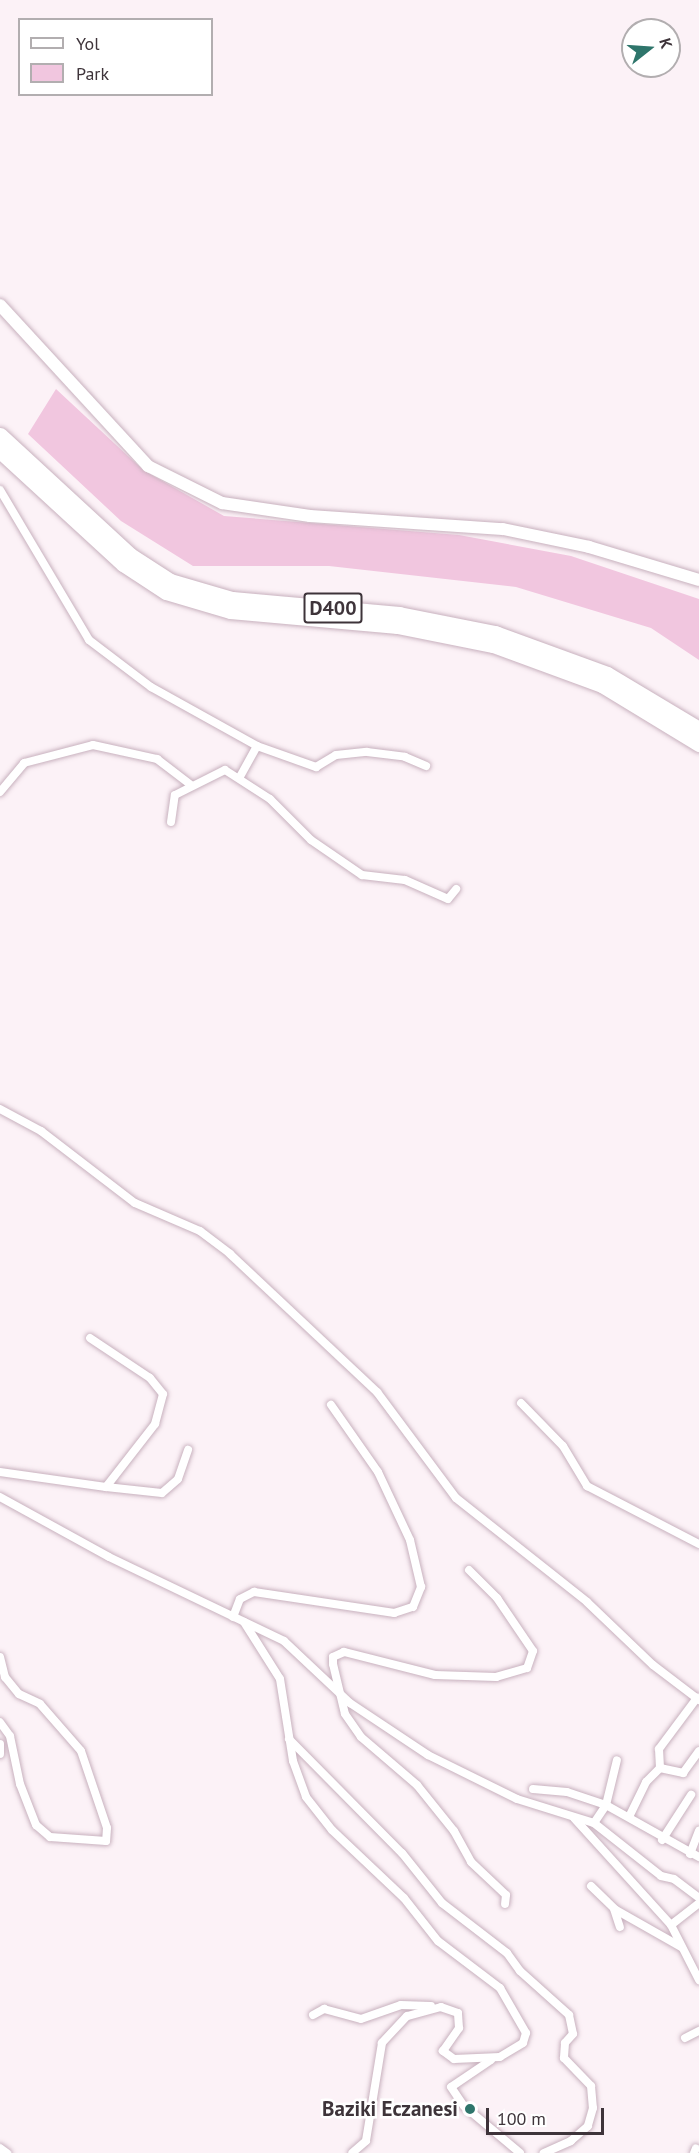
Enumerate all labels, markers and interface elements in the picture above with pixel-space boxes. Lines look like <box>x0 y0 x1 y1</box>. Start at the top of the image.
legend <box>18 18 213 96</box>
north arrow <box>621 18 681 78</box>
text: Yol <box>76 32 99 55</box>
text: K <box>655 36 677 51</box>
text: Park <box>76 62 109 85</box>
road number: D400 <box>303 591 363 625</box>
place label: Baziki Eczanesi <box>322 2096 458 2122</box>
scale bar <box>489 2096 608 2134</box>
marker: Baziki Eczanesi <box>463 2102 477 2116</box>
text: 100 m <box>497 2107 546 2130</box>

